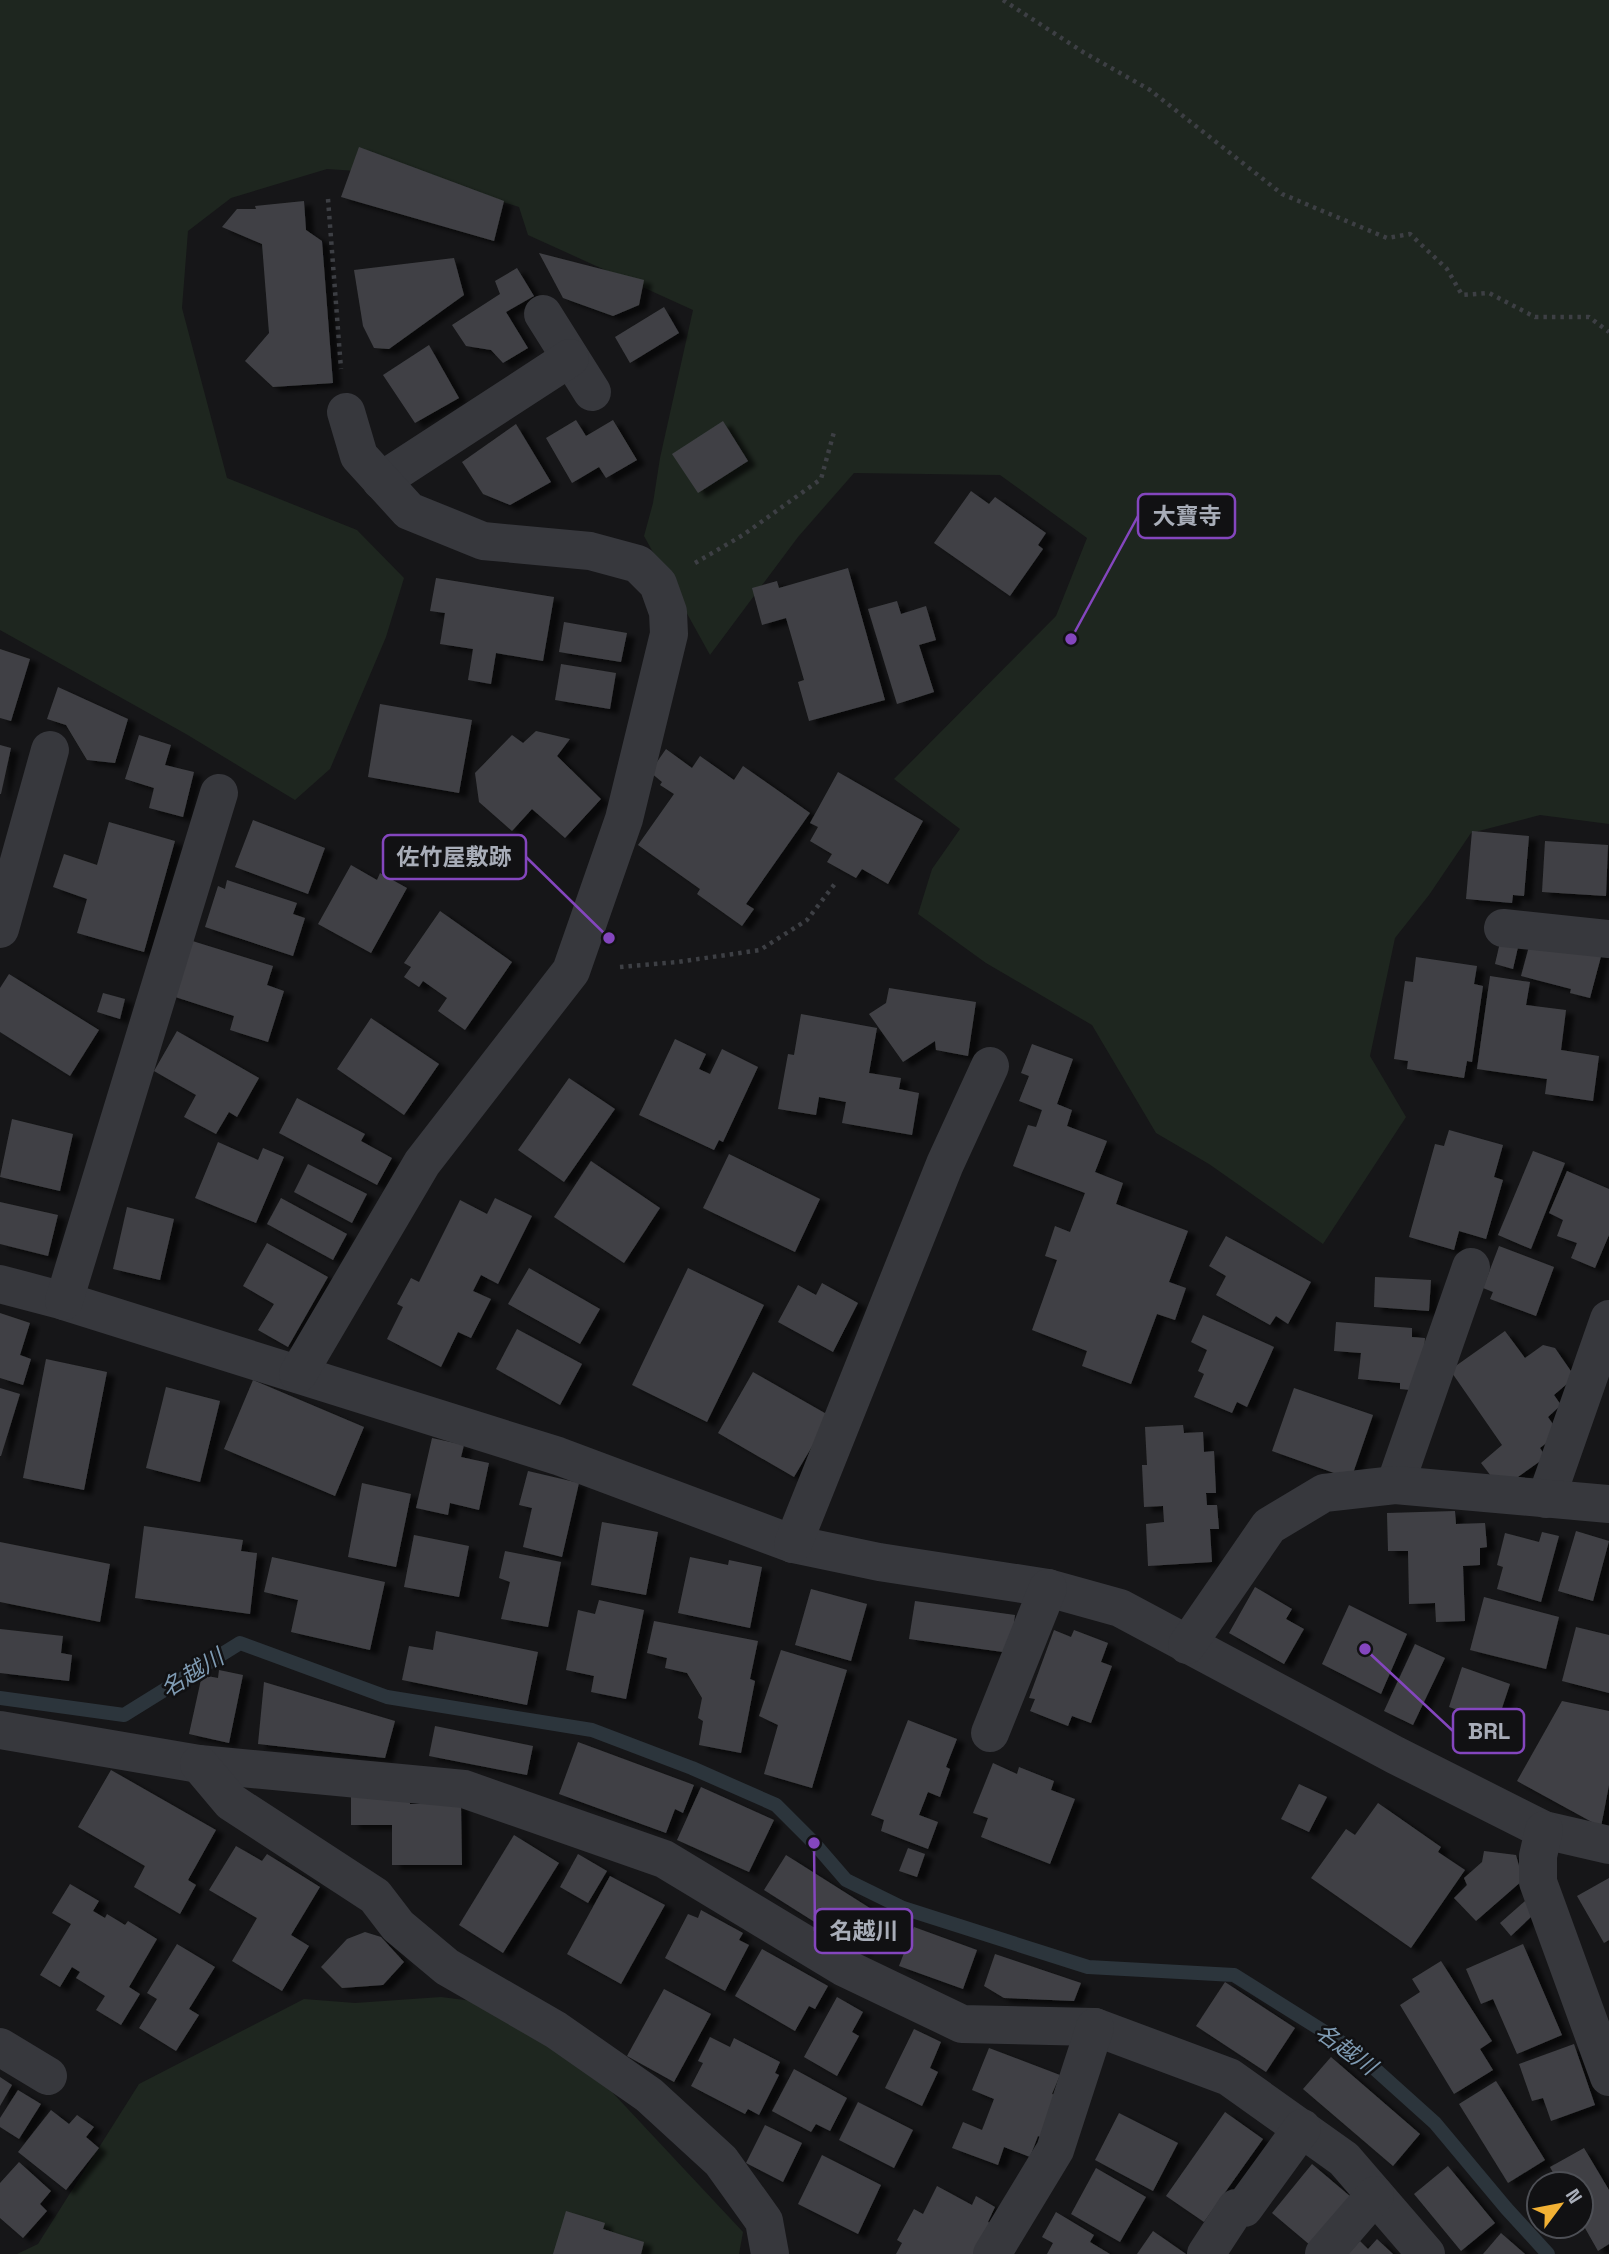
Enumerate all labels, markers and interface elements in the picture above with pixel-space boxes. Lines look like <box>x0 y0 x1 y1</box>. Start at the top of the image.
callout: 大寶寺 <box>1138 494 1235 538</box>
text: 大寶寺 <box>1153 501 1222 531</box>
callout: 佐竹屋敷跡 <box>383 835 526 879</box>
text: 佐竹屋敷跡 <box>397 842 512 872</box>
water label: 名越川 <box>155 1640 232 1704</box>
callout: BRL <box>1453 1709 1524 1753</box>
text: BRL <box>1468 1716 1510 1746</box>
callout: 名越川 <box>815 1909 912 1953</box>
text: 名越川 <box>830 1916 899 1946</box>
water label: 名越川 <box>1309 2017 1385 2083</box>
north arrow <box>1525 2170 1595 2240</box>
text: N <box>1560 2184 1588 2208</box>

